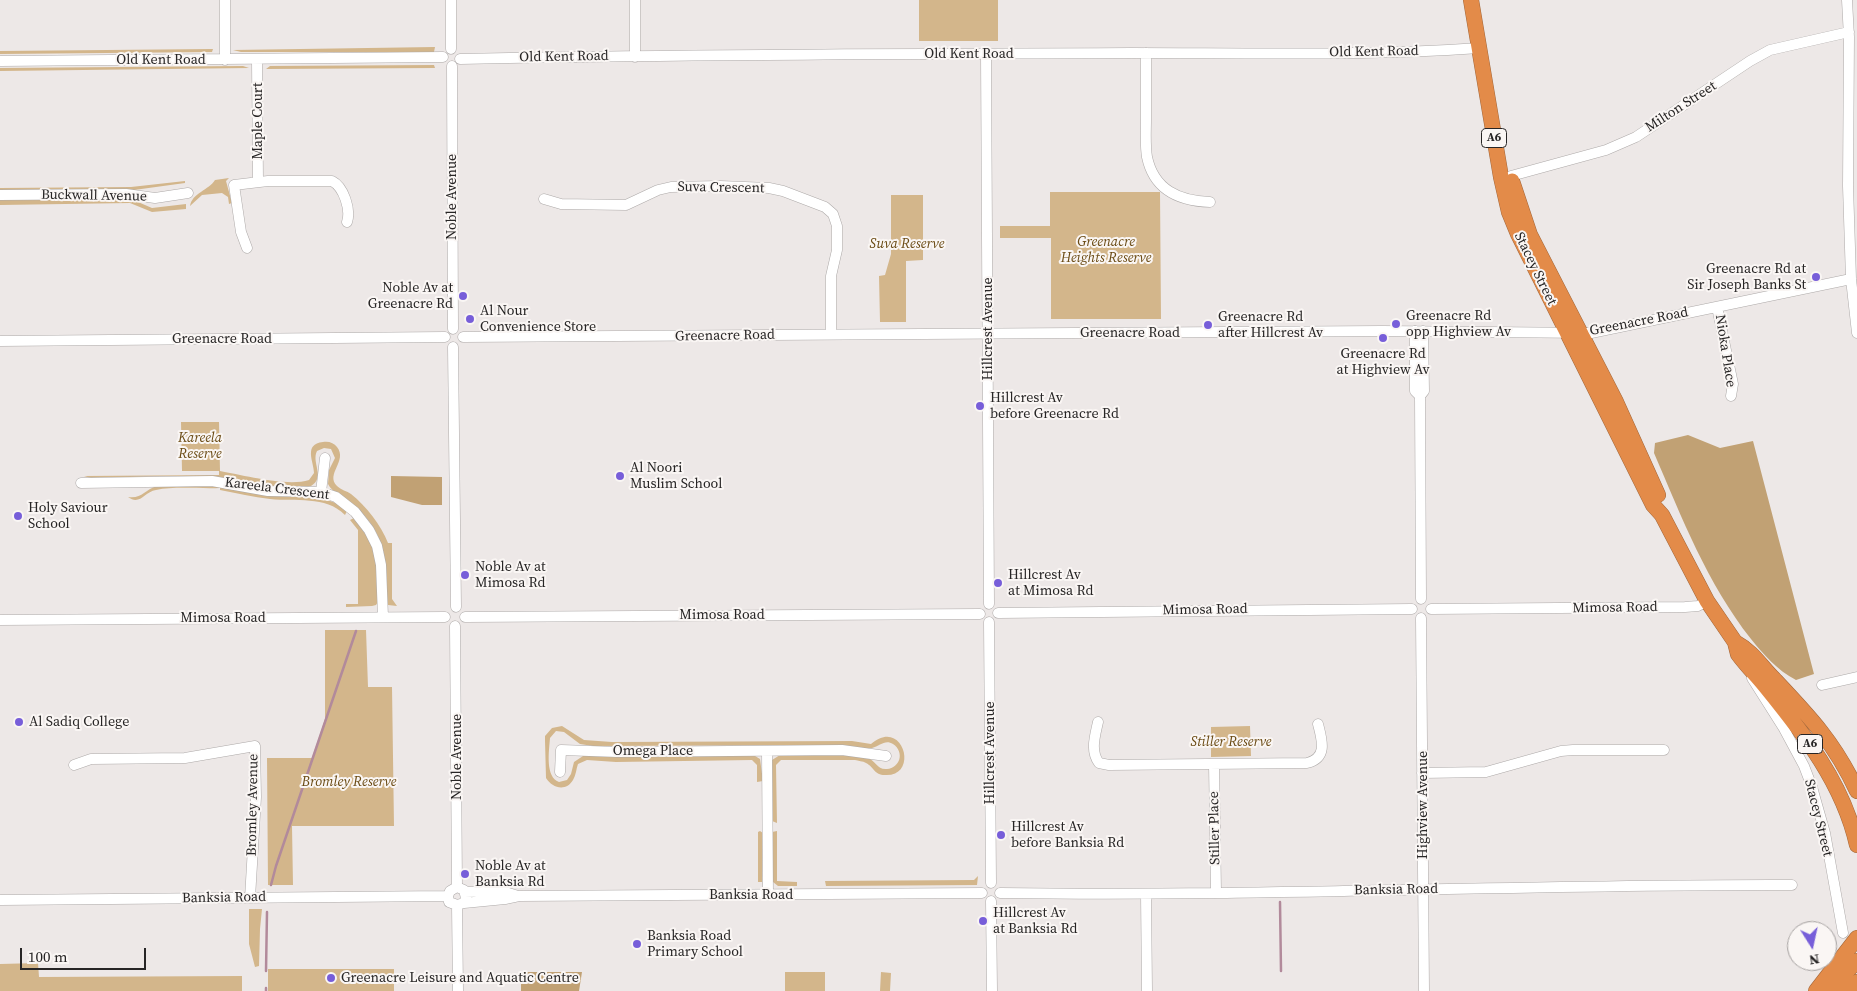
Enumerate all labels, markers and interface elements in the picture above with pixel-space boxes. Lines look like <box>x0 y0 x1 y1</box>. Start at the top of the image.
street label: Old Kent Road <box>1329 43 1419 61</box>
street label: Old Kent Road <box>924 46 1014 62</box>
street label: Old Kent Road <box>519 48 609 66</box>
street label: Old Kent Road <box>116 52 206 68</box>
street label: Milton Street <box>1642 78 1720 136</box>
street label: Maple Court <box>250 82 266 160</box>
road number: A6 <box>1482 128 1506 148</box>
street label: Noble Avenue <box>444 154 460 240</box>
street label: Suva Crescent <box>677 179 765 197</box>
street label: Buckwall Avenue <box>41 187 147 205</box>
street label: Stacey Street <box>1510 230 1560 308</box>
park label: Greenacre Heights Reserve <box>1061 234 1151 266</box>
park label: Suva Reserve <box>870 236 944 252</box>
place label: Greenacre Rd at Sir Joseph Banks St <box>1687 261 1806 294</box>
marker: Greenacre Rd at Sir Joseph Banks St <box>1810 271 1822 283</box>
street label: Hillcrest Avenue <box>980 277 996 381</box>
place label: Noble Av at Greenacre Rd <box>368 280 453 312</box>
marker: Noble Av at Greenacre Rd <box>457 290 469 302</box>
place label: Al Nour Convenience Store <box>480 303 596 336</box>
street label: Greenacre Road <box>1588 304 1690 340</box>
place label: Greenacre Rd opp Highview Av <box>1406 308 1511 341</box>
place label: Greenacre Rd after Hillcrest Av <box>1218 309 1323 342</box>
marker: Al Nour Convenience Store <box>464 313 476 325</box>
street label: Nioka Place <box>1711 313 1739 389</box>
marker: Greenacre Rd opp Highview Av <box>1390 318 1402 330</box>
marker: Greenacre Rd after Hillcrest Av <box>1202 319 1214 331</box>
street label: Greenacre Road <box>1080 325 1180 341</box>
street label: Greenacre Road <box>675 327 775 345</box>
street label: Greenacre Road <box>172 331 272 347</box>
marker: Greenacre Rd at Highview Av <box>1377 332 1389 344</box>
place label: Greenacre Rd at Highview Av <box>1337 346 1429 378</box>
place label: Hillcrest Av before Greenacre Rd <box>990 390 1119 422</box>
marker: Hillcrest Av before Greenacre Rd <box>974 400 986 412</box>
park label: Kareela Reserve <box>178 430 222 462</box>
place label: Al Noori Muslim School <box>630 460 722 492</box>
marker: Al Noori Muslim School <box>614 470 626 482</box>
street label: Kareela Crescent <box>224 474 330 504</box>
place label: Holy Saviour School <box>28 500 108 532</box>
marker: Holy Saviour School <box>12 510 24 522</box>
place label: Noble Av at Mimosa Rd <box>475 559 546 592</box>
place label: Hillcrest Av at Mimosa Rd <box>1008 567 1093 600</box>
marker: Noble Av at Mimosa Rd <box>459 569 471 581</box>
marker: Hillcrest Av at Mimosa Rd <box>992 577 1004 589</box>
street label: Mimosa Road <box>1572 599 1658 617</box>
street label: Mimosa Road <box>1162 601 1248 619</box>
street label: Mimosa Road <box>679 607 765 623</box>
street label: Mimosa Road <box>180 610 266 626</box>
street label: Hillcrest Avenue <box>982 701 998 805</box>
place label: Al Sadiq College <box>29 714 129 730</box>
street label: Noble Avenue <box>449 714 465 800</box>
marker: Al Sadiq College <box>13 716 25 728</box>
park label: Stiller Reserve <box>1190 734 1272 750</box>
road number: A6 <box>1798 734 1822 754</box>
street label: Omega Place <box>613 743 693 759</box>
street label: Highview Avenue <box>1415 751 1431 859</box>
street label: Bromley Avenue <box>244 754 262 856</box>
park label: Bromley Reserve <box>302 774 396 790</box>
street label: Stacey Street <box>1800 778 1836 858</box>
street label: Stiller Place <box>1206 791 1224 865</box>
place label: Hillcrest Av before Banksia Rd <box>1011 819 1124 852</box>
marker: Hillcrest Av before Banksia Rd <box>995 829 1007 841</box>
place label: Noble Av at Banksia Rd <box>475 858 546 890</box>
marker: Noble Av at Banksia Rd <box>459 868 471 880</box>
street label: Banksia Road <box>1354 881 1438 899</box>
street label: Banksia Road <box>709 887 793 903</box>
street label: Banksia Road <box>182 889 266 907</box>
place label: Hillcrest Av at Banksia Rd <box>993 905 1077 938</box>
marker: Hillcrest Av at Banksia Rd <box>977 915 989 927</box>
north arrow <box>1787 921 1837 971</box>
place label: Banksia Road Primary School <box>647 928 743 960</box>
scale bar <box>22 938 149 970</box>
marker: Banksia Road Primary School <box>631 938 643 950</box>
text: 100 m <box>28 946 68 967</box>
text: N <box>1808 949 1821 971</box>
place label: Greenacre Leisure and Aquatic Centre <box>341 970 579 986</box>
marker: Greenacre Leisure and Aquatic Centre <box>325 972 337 984</box>

